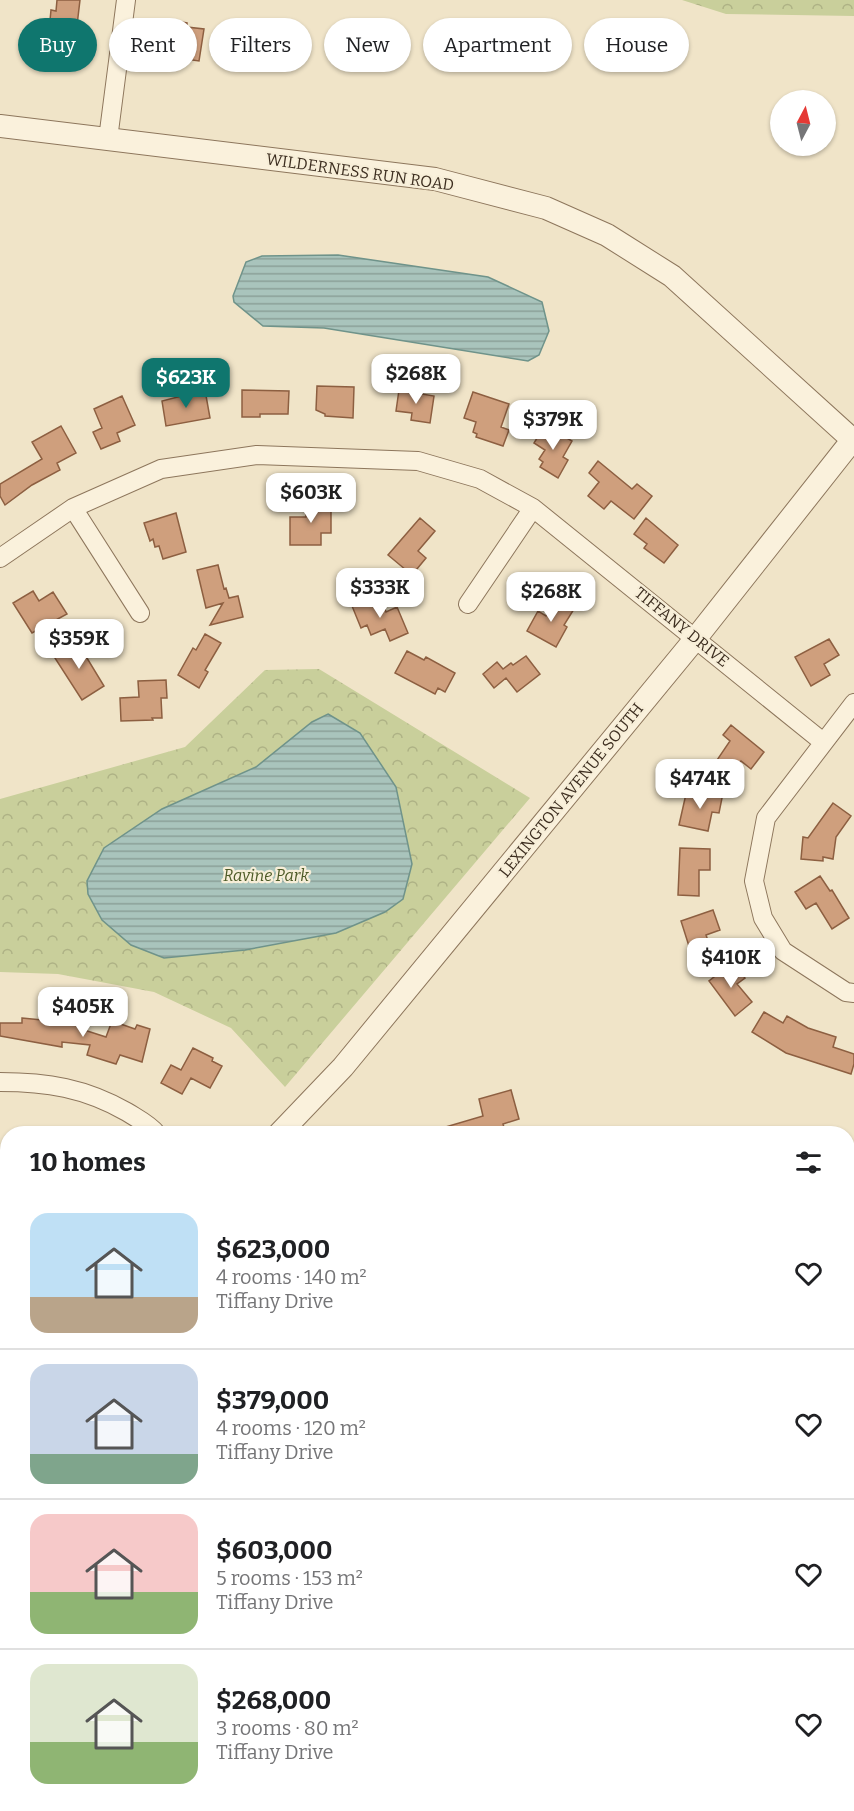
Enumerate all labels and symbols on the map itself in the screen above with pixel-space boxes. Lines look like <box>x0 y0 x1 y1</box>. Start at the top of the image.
north arrow <box>770 90 836 156</box>
street label: WILDERNESS RUN ROAD <box>265 149 455 195</box>
pin: $268K <box>374 354 458 405</box>
pin: $623K <box>144 358 228 409</box>
pin: $379K <box>511 400 595 451</box>
pin: $603K <box>269 473 353 524</box>
pin: $333K <box>338 568 422 619</box>
pin: $268K <box>509 572 593 623</box>
street label: TIFFANY DRIVE <box>631 583 733 671</box>
pin: $359K <box>37 619 121 670</box>
street label: LEXINGTON AVENUE SOUTH <box>495 699 647 881</box>
pin: $474K <box>658 759 742 810</box>
park label: Ravine Park <box>223 866 309 885</box>
pin: $410K <box>689 938 773 989</box>
pin: $405K <box>41 987 125 1038</box>

